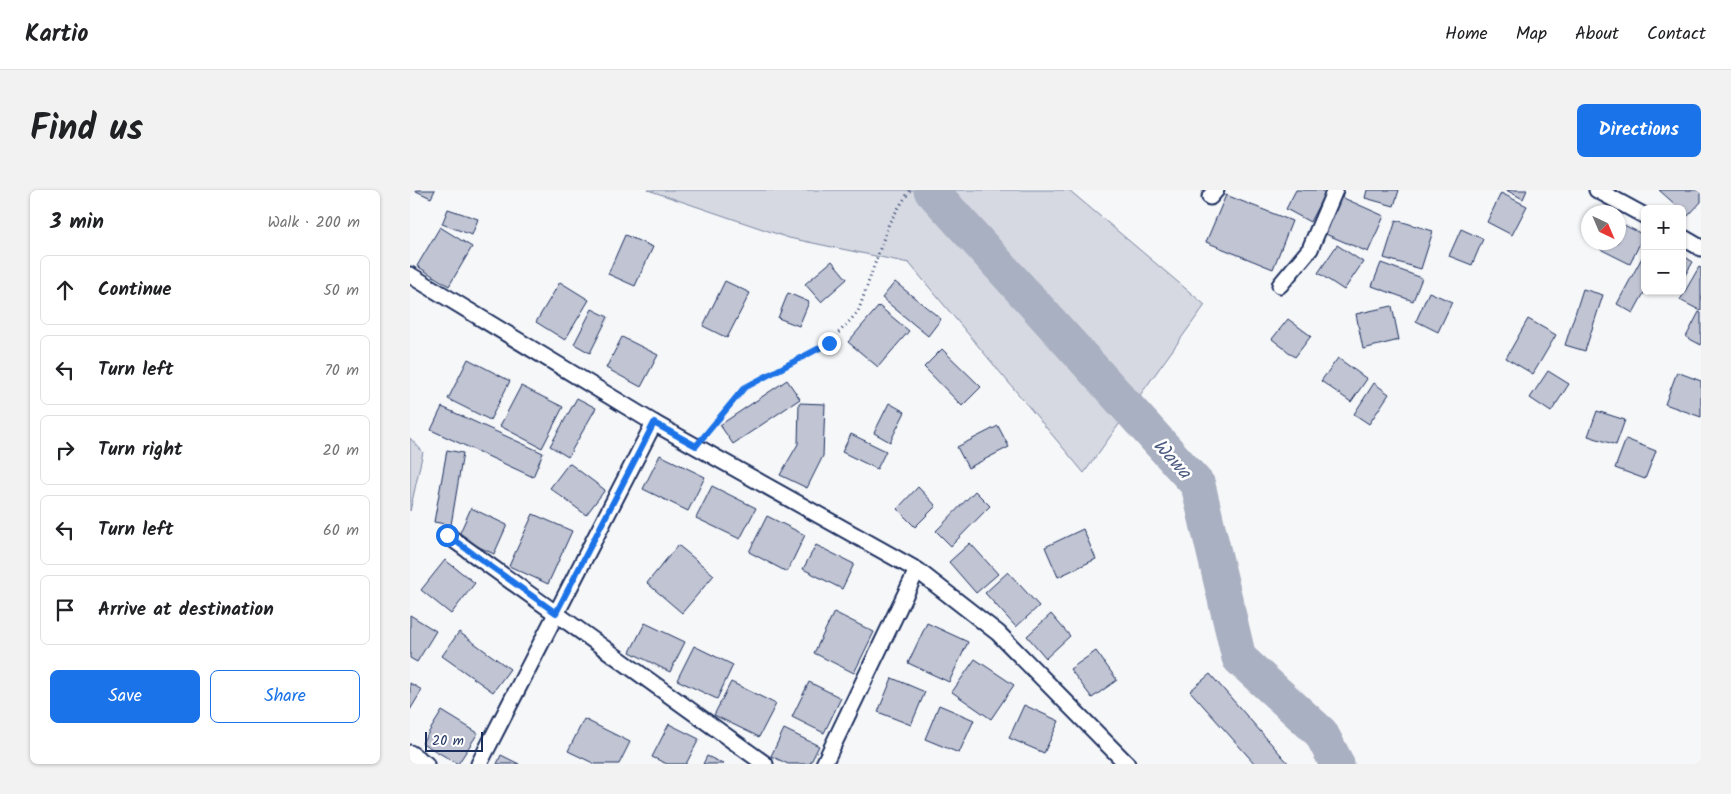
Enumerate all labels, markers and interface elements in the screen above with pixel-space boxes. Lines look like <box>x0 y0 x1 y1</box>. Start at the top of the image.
text: Kartio <box>25 15 88 54</box>
text: Home <box>1445 20 1488 49</box>
text: Map <box>1516 20 1547 49</box>
text: About <box>1575 20 1619 49</box>
text: Contact <box>1647 20 1706 49</box>
text: Find us <box>30 102 143 158</box>
button: Directions <box>1577 104 1701 157</box>
north arrow <box>1581 205 1626 250</box>
map controls <box>1641 205 1686 295</box>
button: + <box>1641 205 1686 250</box>
text: 3 min <box>50 206 104 239</box>
text: Walk · 200 m <box>267 210 360 235</box>
button: − <box>1641 250 1686 295</box>
text: Continue <box>98 275 171 305</box>
icon: ahead <box>51 276 79 304</box>
text: 50 m <box>323 278 359 303</box>
route end <box>818 332 841 355</box>
text: Turn left <box>98 355 173 385</box>
icon: left <box>51 356 79 384</box>
text: 70 m <box>324 358 359 383</box>
water label: Wawa <box>1145 432 1199 487</box>
text: Turn right <box>98 435 183 465</box>
icon: right <box>51 436 79 464</box>
text: 20 m <box>323 438 359 463</box>
text: Turn left <box>98 515 173 545</box>
icon: left <box>51 516 79 544</box>
text: 60 m <box>323 518 359 543</box>
route start <box>436 524 459 547</box>
text: Arrive at destination <box>98 595 274 625</box>
icon: arrive <box>51 596 79 624</box>
button: Save <box>50 670 200 723</box>
button: Share <box>210 670 360 723</box>
scale bar <box>425 729 482 752</box>
text: 20 m <box>432 730 464 752</box>

